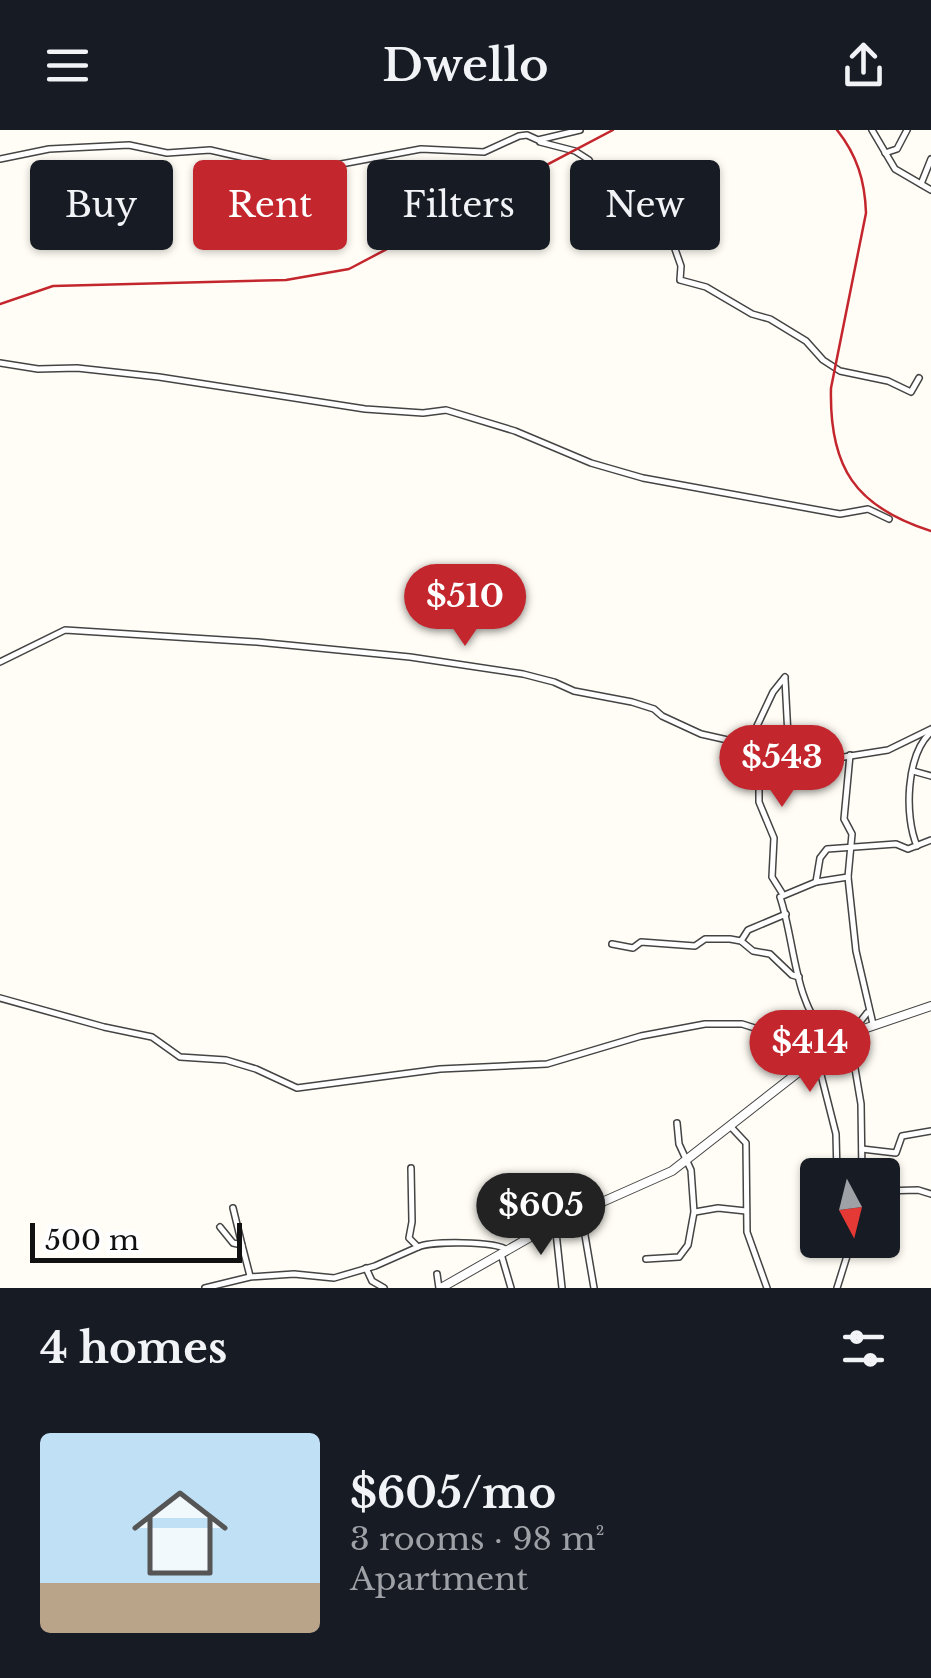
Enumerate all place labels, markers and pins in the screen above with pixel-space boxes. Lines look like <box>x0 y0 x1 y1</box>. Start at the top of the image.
pin: $510 <box>406 564 524 649</box>
pin: $543 <box>723 725 841 810</box>
pin: $414 <box>751 1010 869 1095</box>
pin: $605 <box>482 1173 600 1258</box>

